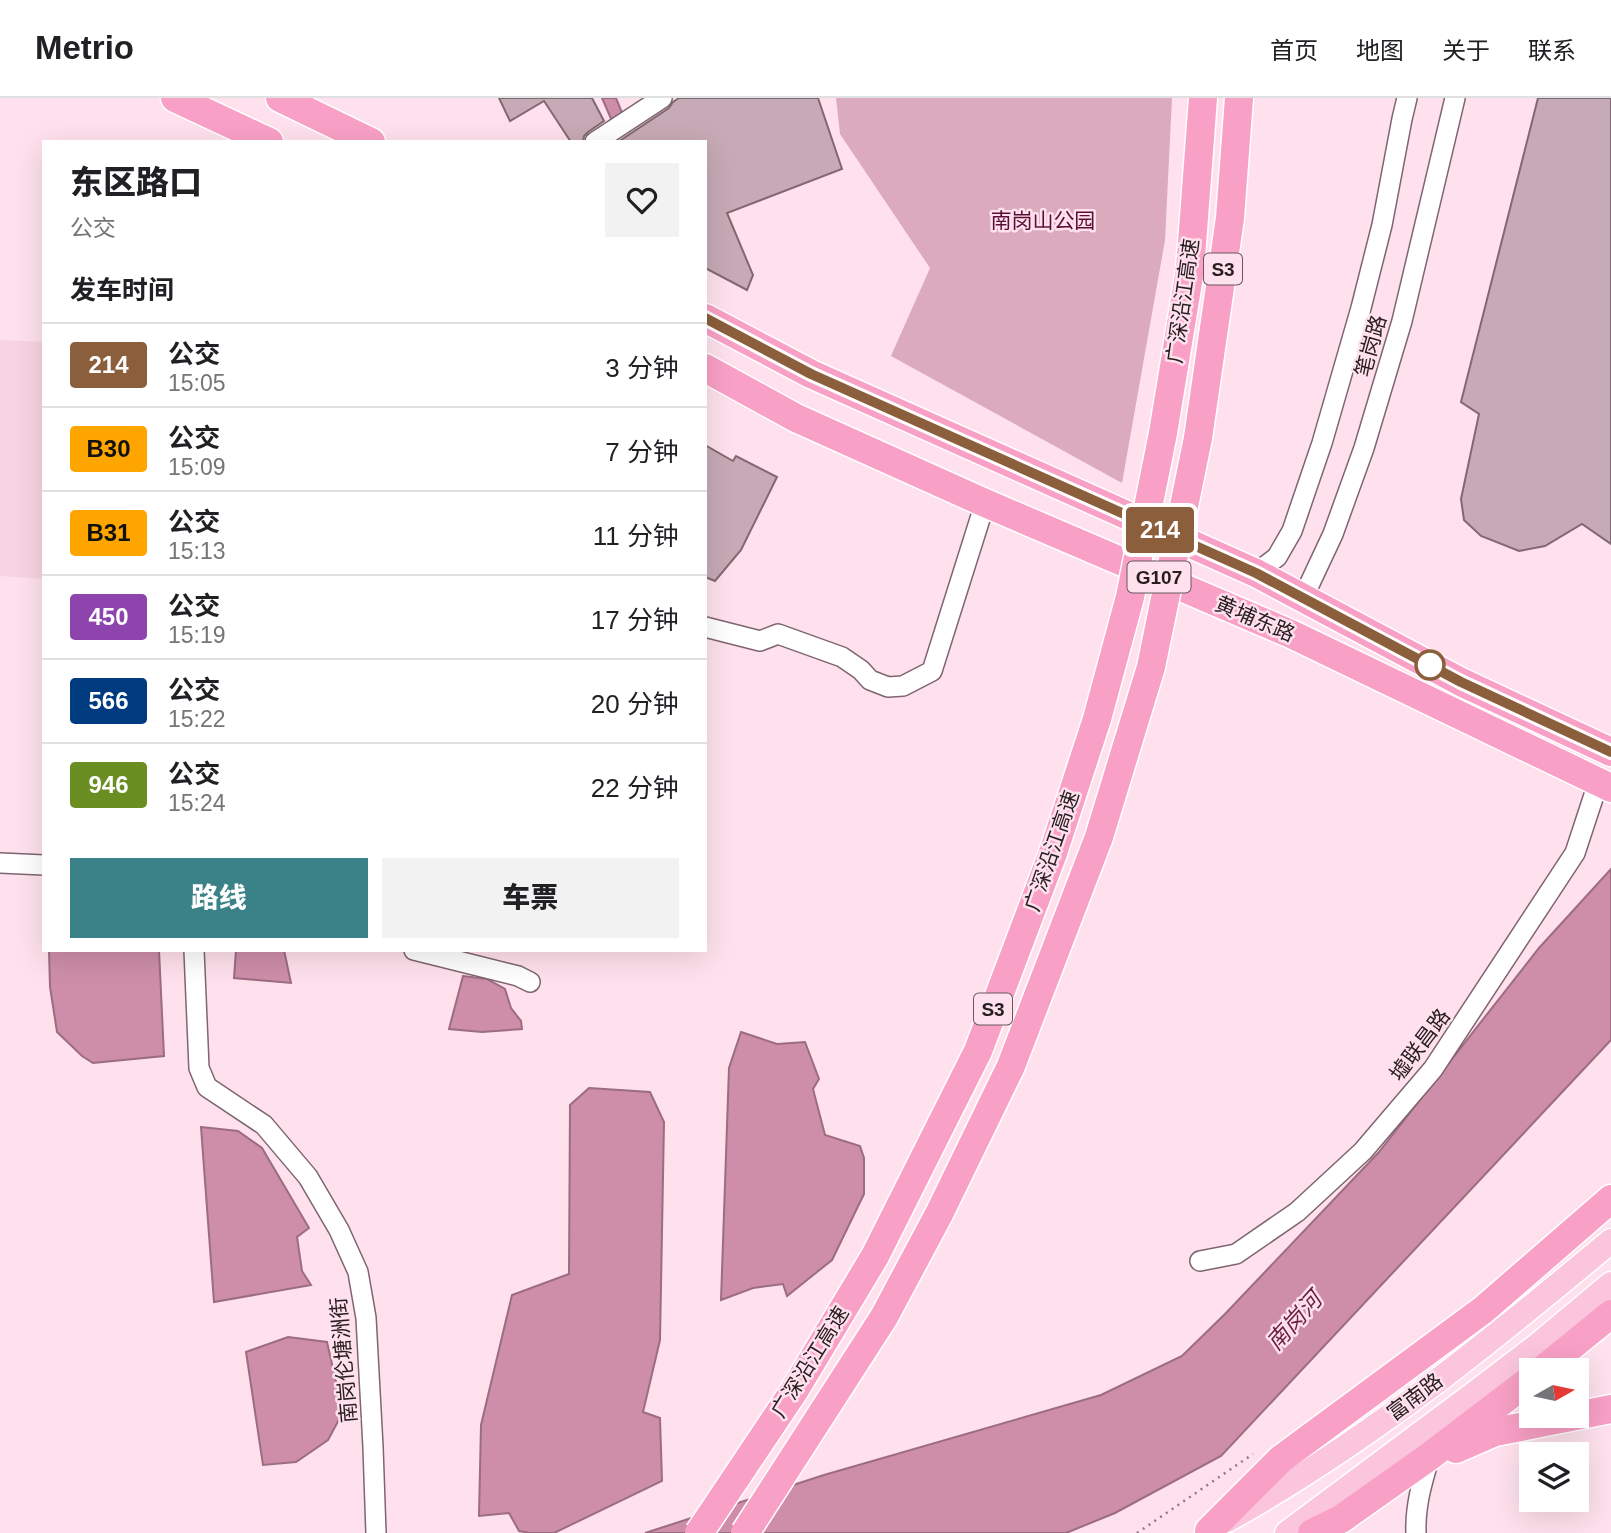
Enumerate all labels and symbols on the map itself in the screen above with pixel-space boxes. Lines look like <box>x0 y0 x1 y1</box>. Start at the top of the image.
park label: 南岗山公园 <box>991 209 1096 232</box>
street label: 广深沿江高速 <box>1162 237 1203 365</box>
road number: S3 <box>1204 253 1242 284</box>
street label: 笔岗路 <box>1351 312 1390 379</box>
line badge: 214 <box>1120 507 1200 553</box>
road number: G107 <box>1128 562 1190 592</box>
street label: 黄埔东路 <box>1212 592 1298 646</box>
unlabelled marker <box>1415 650 1445 680</box>
street label: 广深沿江高速 <box>1020 788 1083 914</box>
road number: S3 <box>974 994 1012 1024</box>
street label: 墟联昌路 <box>1385 1004 1454 1085</box>
water label: 南岗河 <box>1261 1284 1329 1355</box>
street label: 南岗伦塘洲街 <box>327 1296 360 1424</box>
street label: 广深沿江高速 <box>766 1302 853 1421</box>
north arrow <box>1519 1358 1589 1428</box>
street label: 富南路 <box>1383 1368 1447 1425</box>

